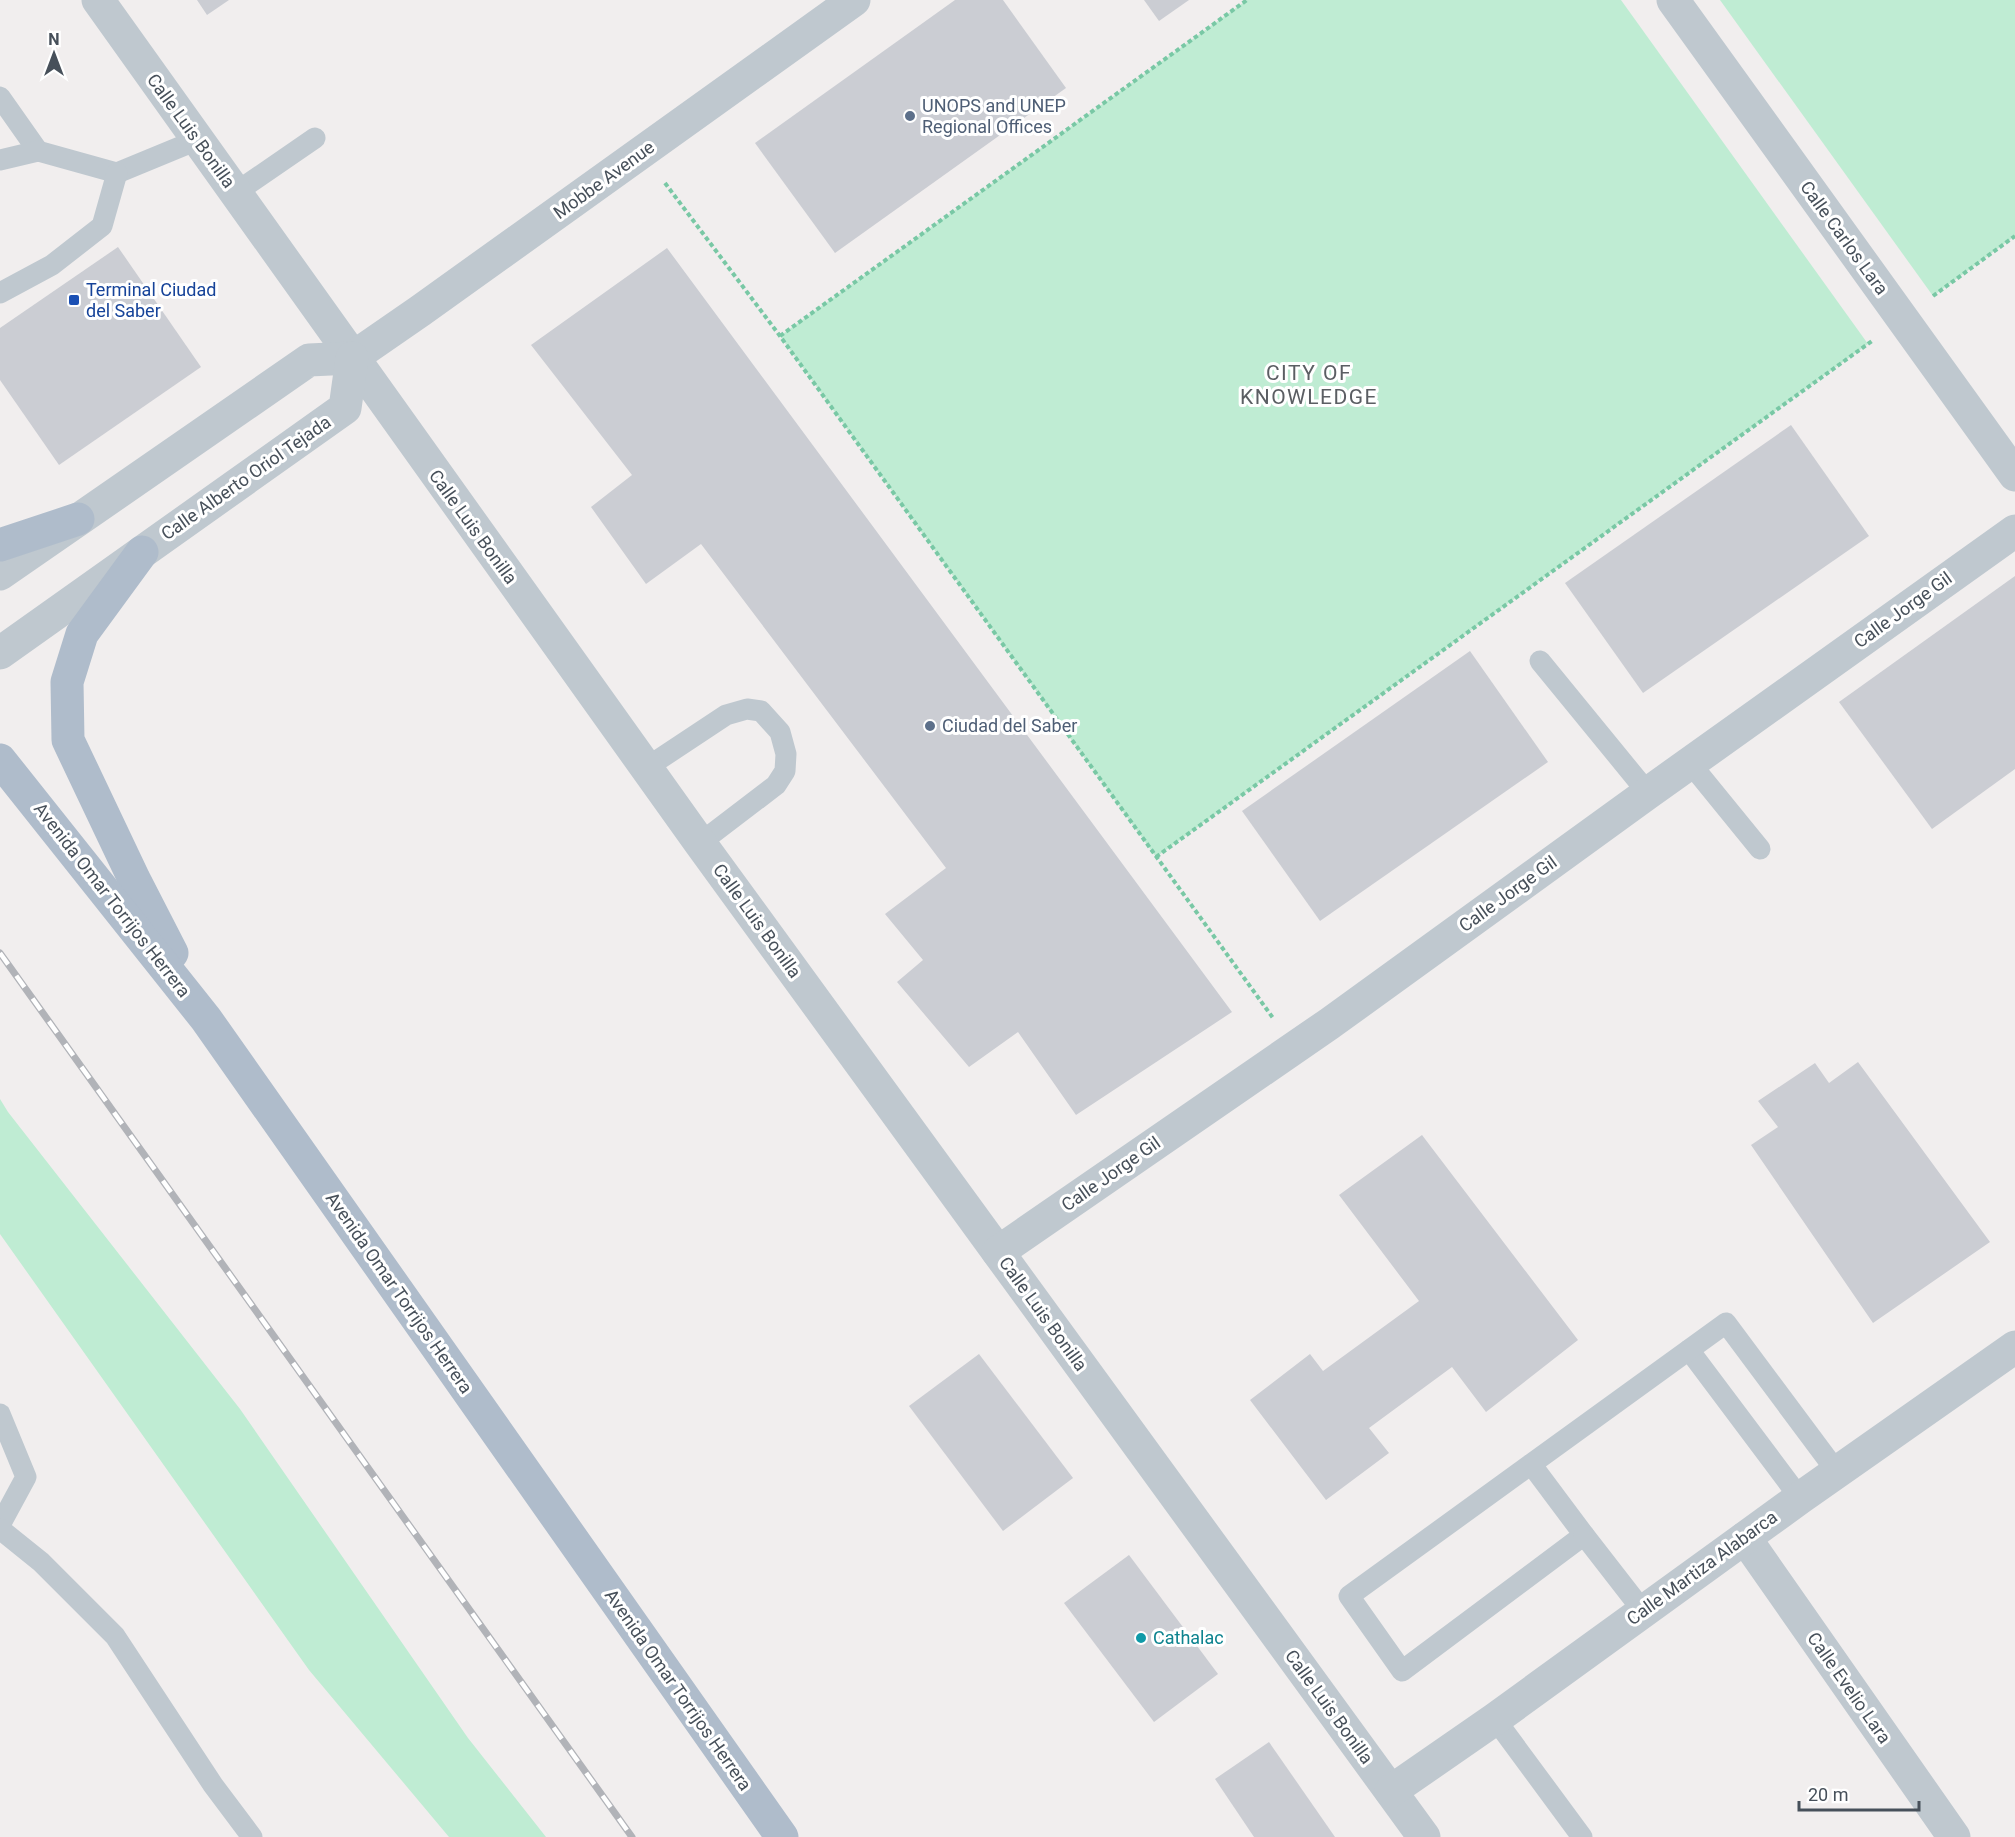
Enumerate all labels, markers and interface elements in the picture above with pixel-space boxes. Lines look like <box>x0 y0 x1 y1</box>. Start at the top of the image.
north arrow <box>24 24 84 84</box>
text: N <box>48 30 60 49</box>
street label: Calle Luis Bonilla <box>143 70 240 192</box>
place label: UNOPS and UNEP Regional Offices <box>922 95 1066 137</box>
marker: UNOPS and UNEP Regional Offices <box>903 109 917 123</box>
street label: Mobbe Avenue <box>549 136 658 223</box>
street label: Calle Carlos Lara <box>1796 177 1893 299</box>
place label: Terminal Ciudad del Saber <box>86 279 216 321</box>
marker: Terminal Ciudad del Saber <box>67 293 81 307</box>
district label: CITY OF KNOWLEDGE <box>1240 361 1378 409</box>
street label: Calle Alberto Oriol Tejada <box>157 411 335 544</box>
street label: Calle Luis Bonilla <box>425 466 522 588</box>
street label: Calle Jorge Gil <box>1850 567 1956 652</box>
place label: Ciudad del Saber <box>942 715 1077 736</box>
marker: Ciudad del Saber <box>923 719 937 733</box>
street label: Avenida Omar Torrijos Herrera <box>30 798 195 1001</box>
street label: Calle Jorge Gil <box>1455 851 1561 936</box>
street label: Calle Luis Bonilla <box>709 860 806 982</box>
street label: Calle Jorge Gil <box>1057 1132 1164 1215</box>
street label: Avenida Omar Torrijos Herrera <box>322 1188 477 1397</box>
street label: Calle Luis Bonilla <box>995 1253 1092 1375</box>
street label: Calle Martiza Alabarca <box>1622 1506 1781 1629</box>
street label: Avenida Omar Torrijos Herrera <box>601 1585 756 1794</box>
place label: Cathalac <box>1153 1627 1224 1648</box>
street label: Calle Evelio Lara <box>1803 1628 1896 1747</box>
marker: Cathalac <box>1134 1631 1148 1645</box>
street label: Calle Luis Bonilla <box>1281 1646 1378 1768</box>
scale bar <box>1799 1774 1919 1812</box>
text: 20 m <box>1808 1784 1848 1805</box>

